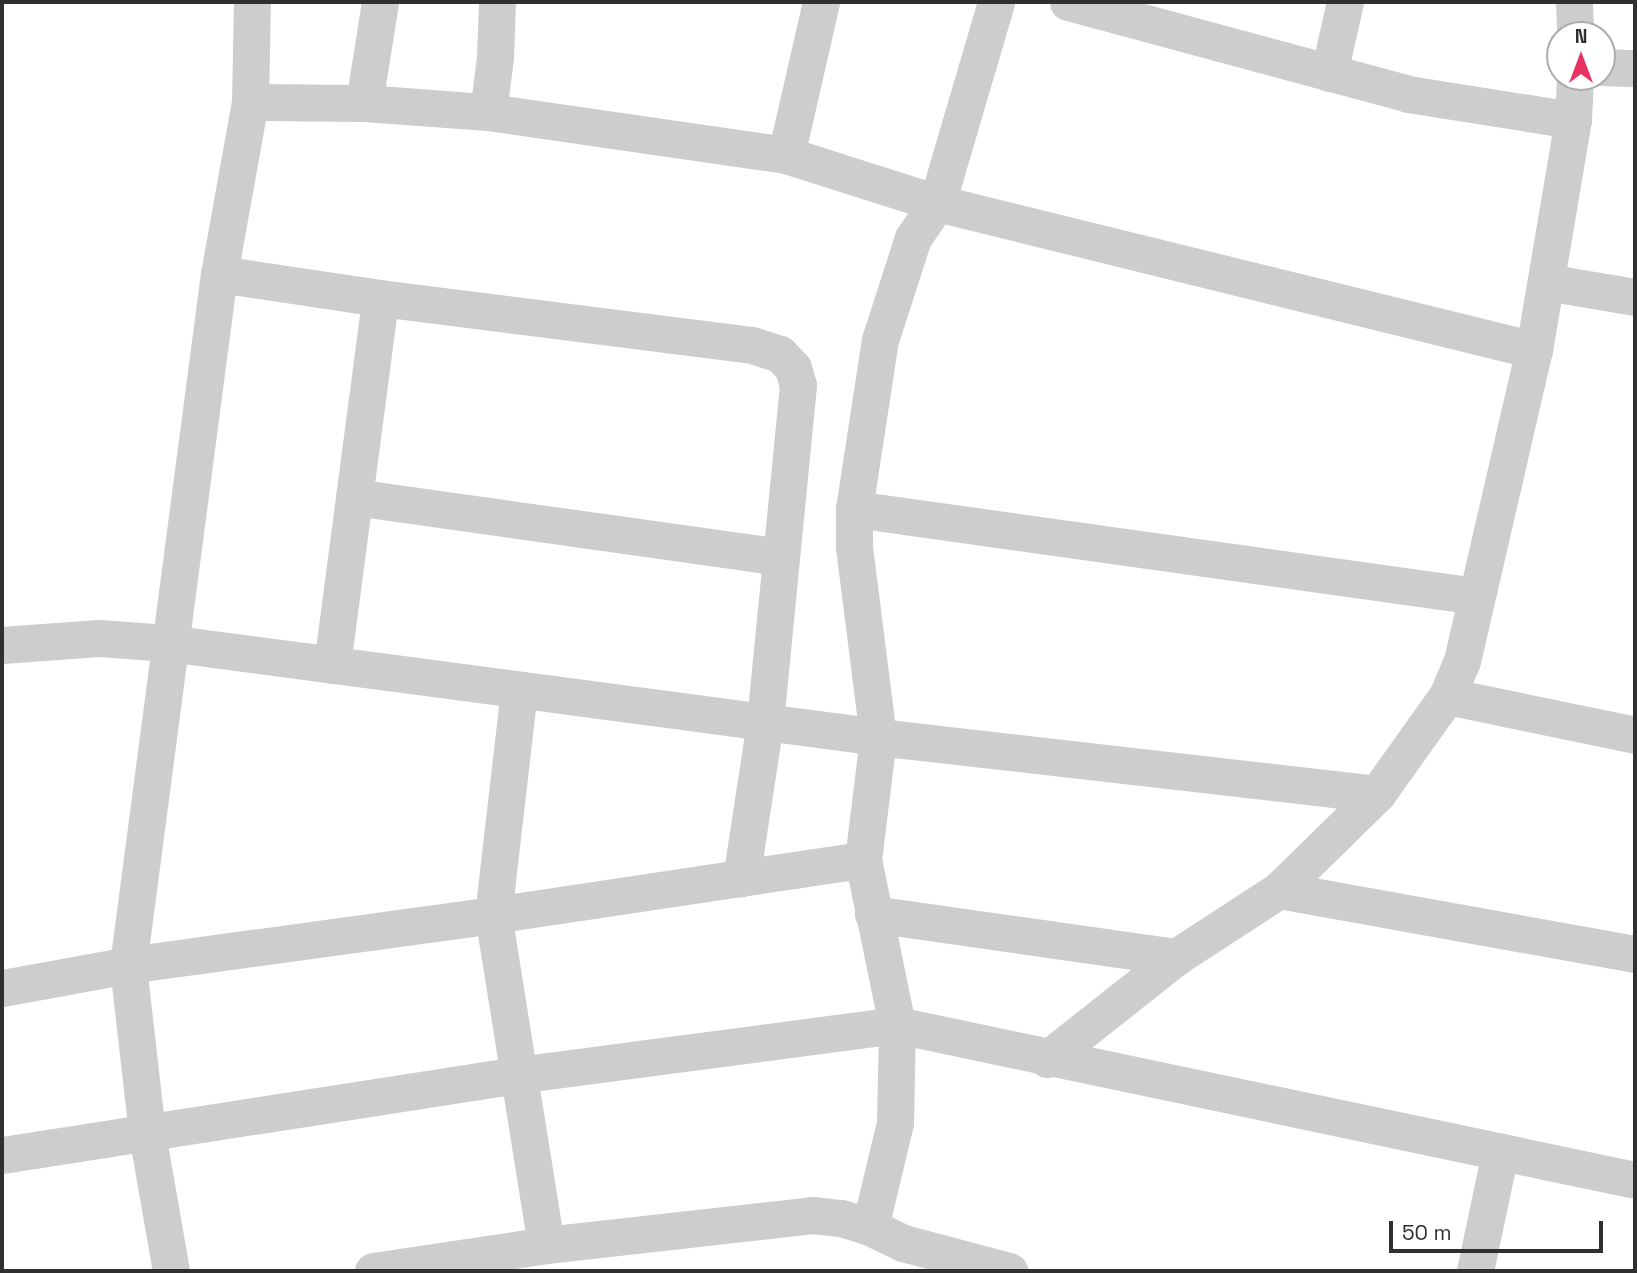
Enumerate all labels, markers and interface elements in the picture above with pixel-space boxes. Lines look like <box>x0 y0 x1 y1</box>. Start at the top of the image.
north arrow <box>1546 21 1616 91</box>
text: N <box>1575 24 1587 49</box>
scale bar <box>1392 1206 1606 1250</box>
text: 50 m <box>1402 1219 1452 1246</box>

